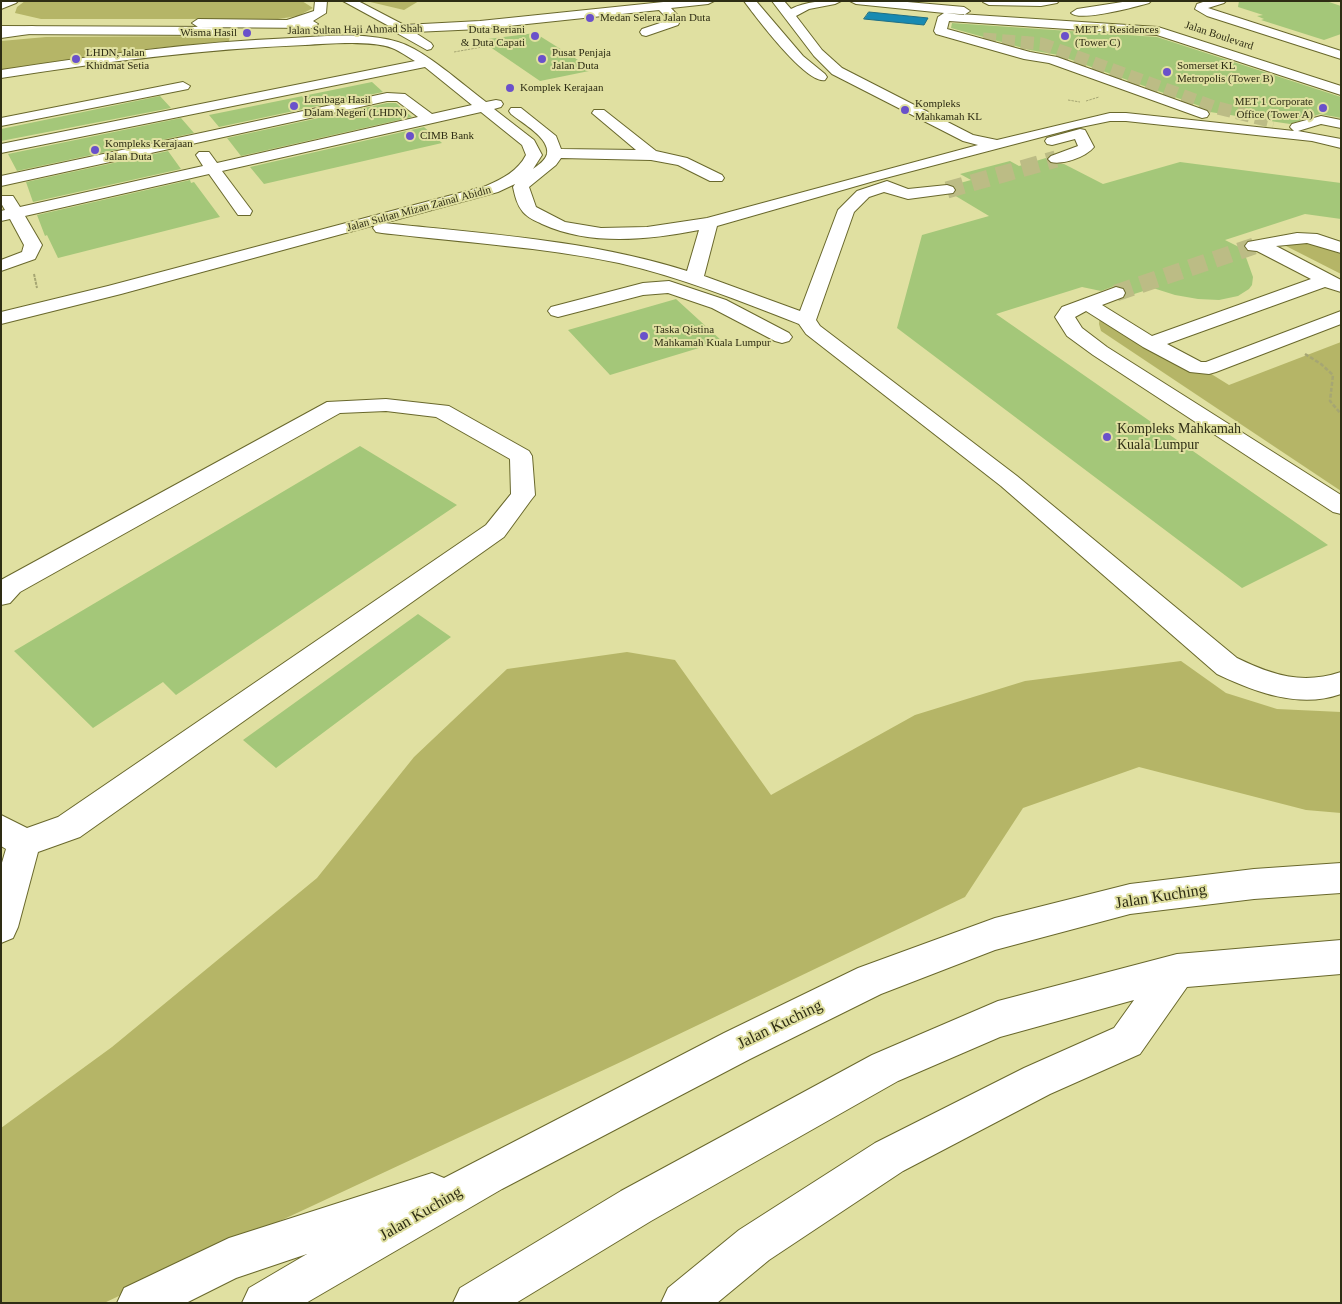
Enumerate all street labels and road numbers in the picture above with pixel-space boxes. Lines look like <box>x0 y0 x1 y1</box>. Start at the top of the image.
street label: Jalan Boulevard <box>1183 19 1255 53</box>
street label: Jalan Sultan Haji Ahmad Shah <box>287 22 423 38</box>
street label: Jalan Sultan Mizan Zainal Abidin <box>346 183 492 235</box>
street label: Jalan Kuching <box>1114 880 1208 914</box>
street label: Jalan Kuching <box>734 996 826 1054</box>
street label: Jalan Kuching <box>376 1183 466 1245</box>

